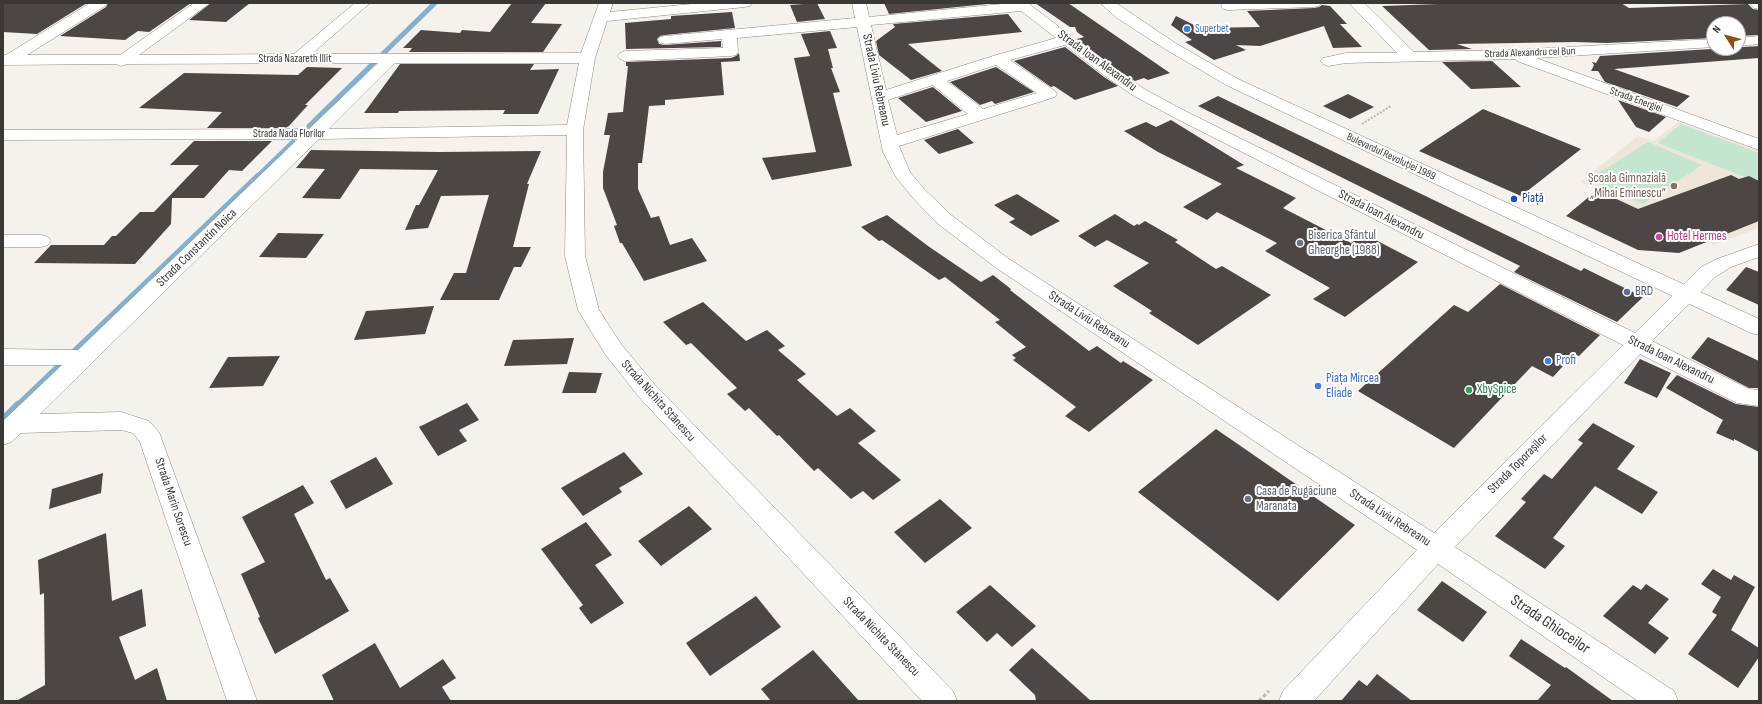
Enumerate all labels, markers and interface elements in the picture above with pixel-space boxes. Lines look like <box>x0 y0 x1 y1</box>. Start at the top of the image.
north arrow <box>1706 16 1746 56</box>
place label: Superbet <box>1195 22 1229 36</box>
text: N <box>1710 23 1724 35</box>
marker: Superbet <box>1182 24 1192 34</box>
street label: Strada Ioan Alexandru <box>1054 27 1140 95</box>
street label: Strada Liviu Rebreanu <box>859 32 893 128</box>
street label: Strada Alexandru cel Bun <box>1484 45 1576 61</box>
street label: Strada Nazareth Illit <box>258 52 332 66</box>
street label: Strada Energiei <box>1608 84 1664 116</box>
street label: Strada Nada Florilor <box>253 127 325 141</box>
street label: Bulevardul Revoluției 1989 <box>1344 131 1438 183</box>
place label: Școala Gimnazială „Mihai Eminescu” <box>1588 171 1666 202</box>
marker: Școala Gimnazială „Mihai Eminescu” <box>1669 181 1679 191</box>
street label: Strada Ioan Alexandru <box>1335 187 1427 243</box>
place label: Piață <box>1522 191 1544 207</box>
marker: Piață <box>1509 194 1519 204</box>
street label: Strada Constantin Noica <box>154 206 240 290</box>
place label: Biserica Sfântul Gheorghe (1988) <box>1308 228 1379 259</box>
place label: Hotel Hermes <box>1667 229 1726 245</box>
marker: Hotel Hermes <box>1654 232 1664 242</box>
marker: Biserica Sfântul Gheorghe (1988) <box>1295 238 1305 248</box>
place label: BRD <box>1635 284 1653 300</box>
marker: BRD <box>1622 287 1632 297</box>
street label: Strada Liviu Rebreanu <box>1045 288 1133 352</box>
street label: Strada Ioan Alexandru <box>1625 332 1717 388</box>
place label: Profi <box>1556 353 1576 369</box>
marker: Profi <box>1543 356 1553 366</box>
street label: Strada Nichita Stănescu <box>617 357 699 445</box>
place label: Piața Mircea Eliade <box>1326 371 1379 402</box>
marker: Piața Mircea Eliade <box>1313 381 1323 391</box>
place label: XbySpice <box>1477 382 1517 398</box>
marker: XbySpice <box>1464 385 1474 395</box>
street label: Strada Toporașilor <box>1485 431 1551 497</box>
street label: Strada Marin Sorescu <box>151 456 195 548</box>
place label: Casa de Rugăciune Maranata <box>1256 484 1337 515</box>
street label: Strada Liviu Rebreanu <box>1346 486 1434 550</box>
marker: Casa de Rugăciune Maranata <box>1243 494 1253 504</box>
street label: Strada Ghioceilor <box>1506 591 1594 659</box>
street label: Strada Nichita Stănescu <box>839 594 923 680</box>

